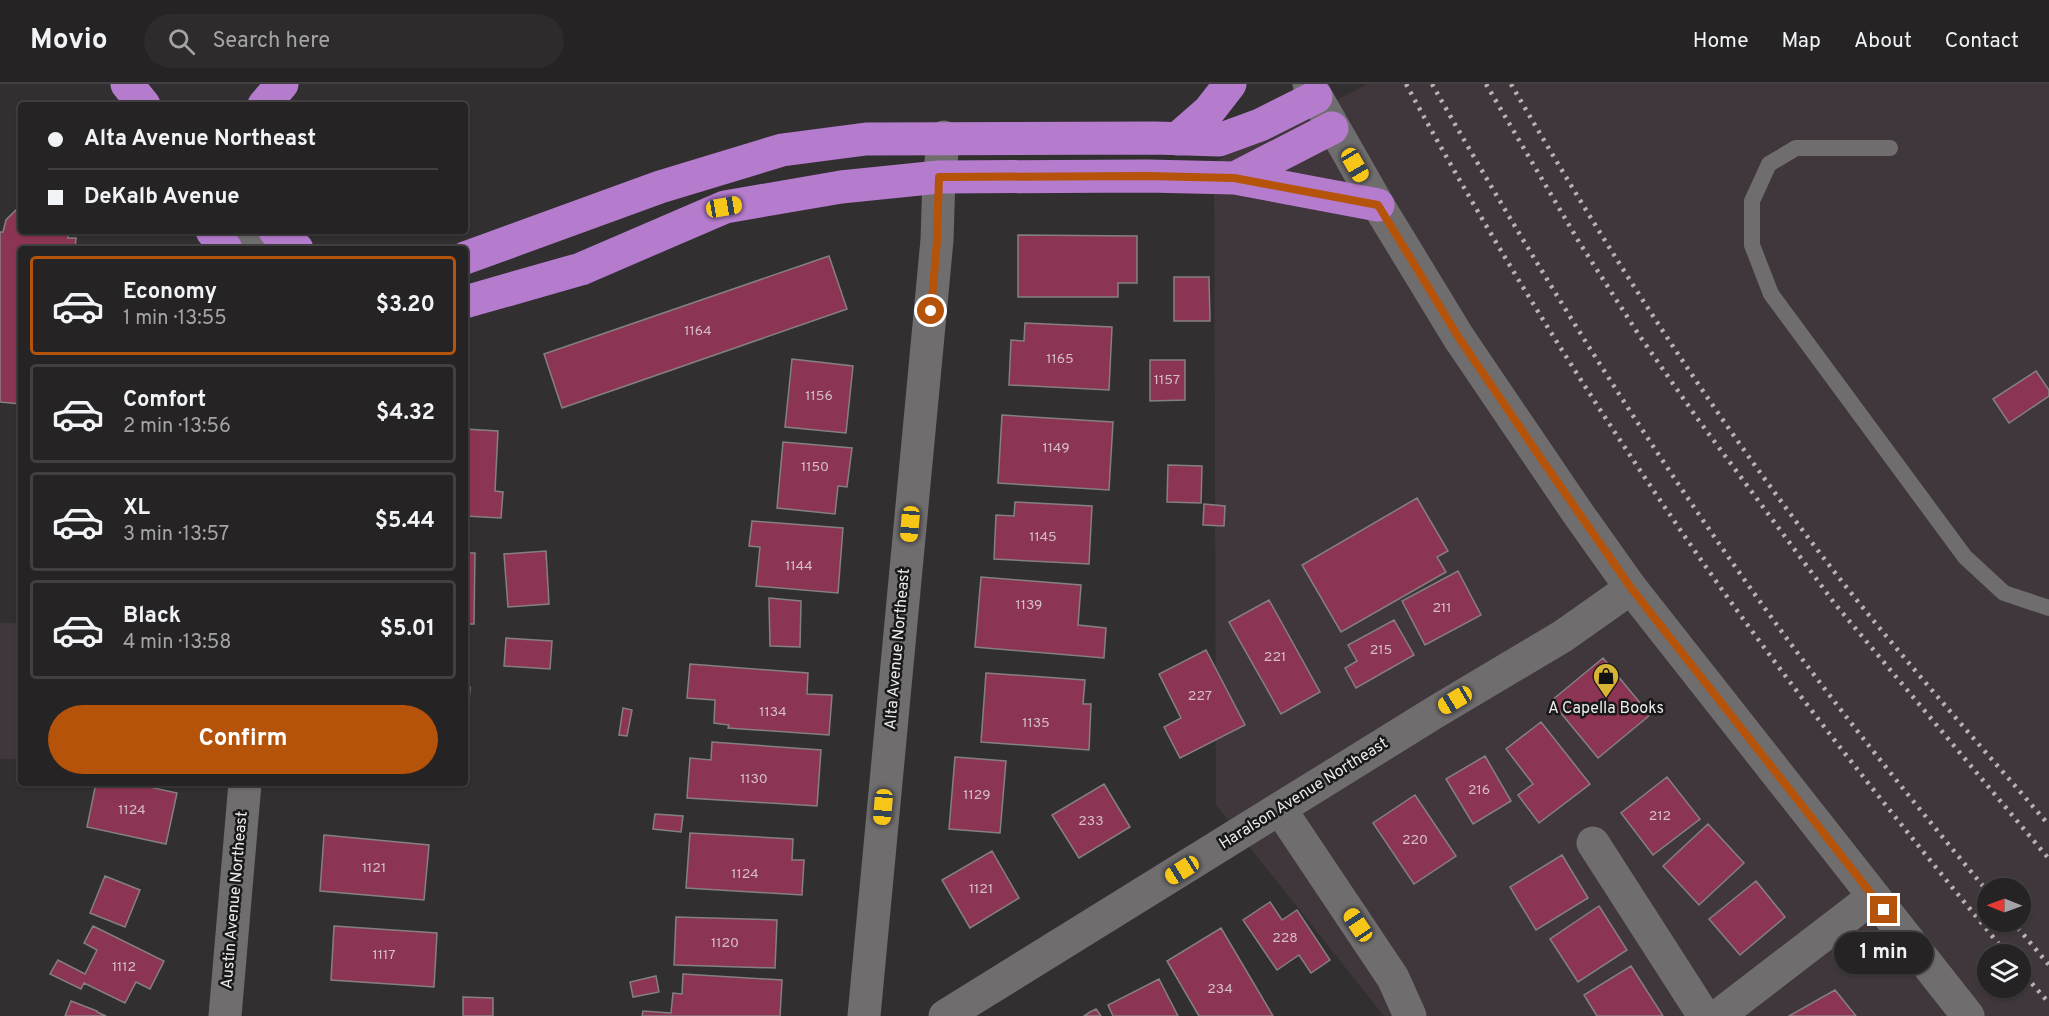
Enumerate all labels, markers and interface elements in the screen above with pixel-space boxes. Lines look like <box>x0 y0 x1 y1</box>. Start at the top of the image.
search box <box>144 14 564 68</box>
text: Movio <box>30 23 108 59</box>
icon: search <box>165 25 198 58</box>
text: Search here <box>213 28 330 55</box>
text: Home <box>1693 28 1749 55</box>
text: Map <box>1782 28 1821 55</box>
text: About <box>1854 28 1912 55</box>
text: Contact <box>1945 28 2019 55</box>
text: Alta Avenue Northeast <box>84 126 316 153</box>
car <box>1338 145 1372 185</box>
text: DeKalb Avenue <box>84 184 239 211</box>
car <box>705 195 743 219</box>
icon: car <box>51 279 105 333</box>
text: Economy <box>123 279 217 306</box>
text: $3.20 <box>376 292 435 319</box>
route start <box>917 297 944 324</box>
text: 1 min · 13:55 <box>123 306 227 332</box>
house number: 1164 <box>684 323 712 340</box>
house number: 1165 <box>1046 351 1074 368</box>
house number: 1157 <box>1154 372 1180 389</box>
icon: car <box>51 387 105 441</box>
text: Comfort <box>123 387 206 414</box>
house number: 1156 <box>805 388 833 405</box>
text: $4.32 <box>376 400 435 427</box>
text: 2 min · 13:56 <box>123 414 231 440</box>
house number: 1149 <box>1042 440 1070 457</box>
house number: 1150 <box>801 459 829 476</box>
icon: car <box>51 495 105 549</box>
text: XL <box>123 495 150 522</box>
car <box>899 505 921 543</box>
text: $5.44 <box>375 508 435 535</box>
text: 3 min · 13:57 <box>123 522 229 548</box>
house number: 1145 <box>1029 529 1057 546</box>
house number: 1144 <box>785 558 813 575</box>
street label: Alta Avenue Northeast <box>881 568 915 730</box>
house number: 1139 <box>1016 597 1042 614</box>
house number: 211 <box>1432 600 1452 617</box>
icon: car <box>51 603 105 657</box>
text: Black <box>123 603 181 630</box>
text: $5.01 <box>380 616 435 643</box>
text: 4 min · 13:58 <box>123 630 231 656</box>
house number: 215 <box>1370 642 1392 659</box>
house number: 221 <box>1264 649 1286 666</box>
shop icon: A Capella Books <box>1591 661 1621 699</box>
car <box>1435 683 1475 717</box>
house number: 227 <box>1188 688 1212 705</box>
place label: A Capella Books <box>1548 699 1664 719</box>
house number: 1134 <box>759 704 787 721</box>
button: Confirm <box>48 705 438 774</box>
house number: 1135 <box>1022 715 1050 732</box>
street label: Haralson Avenue Northeast <box>1216 734 1392 854</box>
house number: 1130 <box>740 771 768 788</box>
house number: 216 <box>1468 782 1490 799</box>
house number: 1129 <box>963 787 991 804</box>
car <box>872 788 894 826</box>
house number: 1124 <box>118 802 146 819</box>
house number: 212 <box>1649 808 1671 825</box>
street label: Austin Avenue Northeast <box>217 810 253 990</box>
house number: 233 <box>1078 813 1104 830</box>
house number: 220 <box>1402 832 1428 849</box>
car <box>1162 853 1202 887</box>
house number: 1121 <box>362 860 386 877</box>
house number: 1124 <box>731 866 759 883</box>
north arrow <box>1977 878 2031 932</box>
map controls <box>1977 878 2031 998</box>
house number: 1121 <box>969 881 993 898</box>
route end <box>1870 896 1897 923</box>
car <box>1340 905 1376 945</box>
house number: 228 <box>1272 930 1298 947</box>
callout: 1 min <box>1834 931 1934 973</box>
house number: 1120 <box>711 935 739 952</box>
text: 1 min <box>1859 940 1908 966</box>
button: layers <box>1977 944 2031 998</box>
house number: 1117 <box>373 947 395 964</box>
house number: 1112 <box>112 959 136 976</box>
house number: 234 <box>1207 981 1233 998</box>

